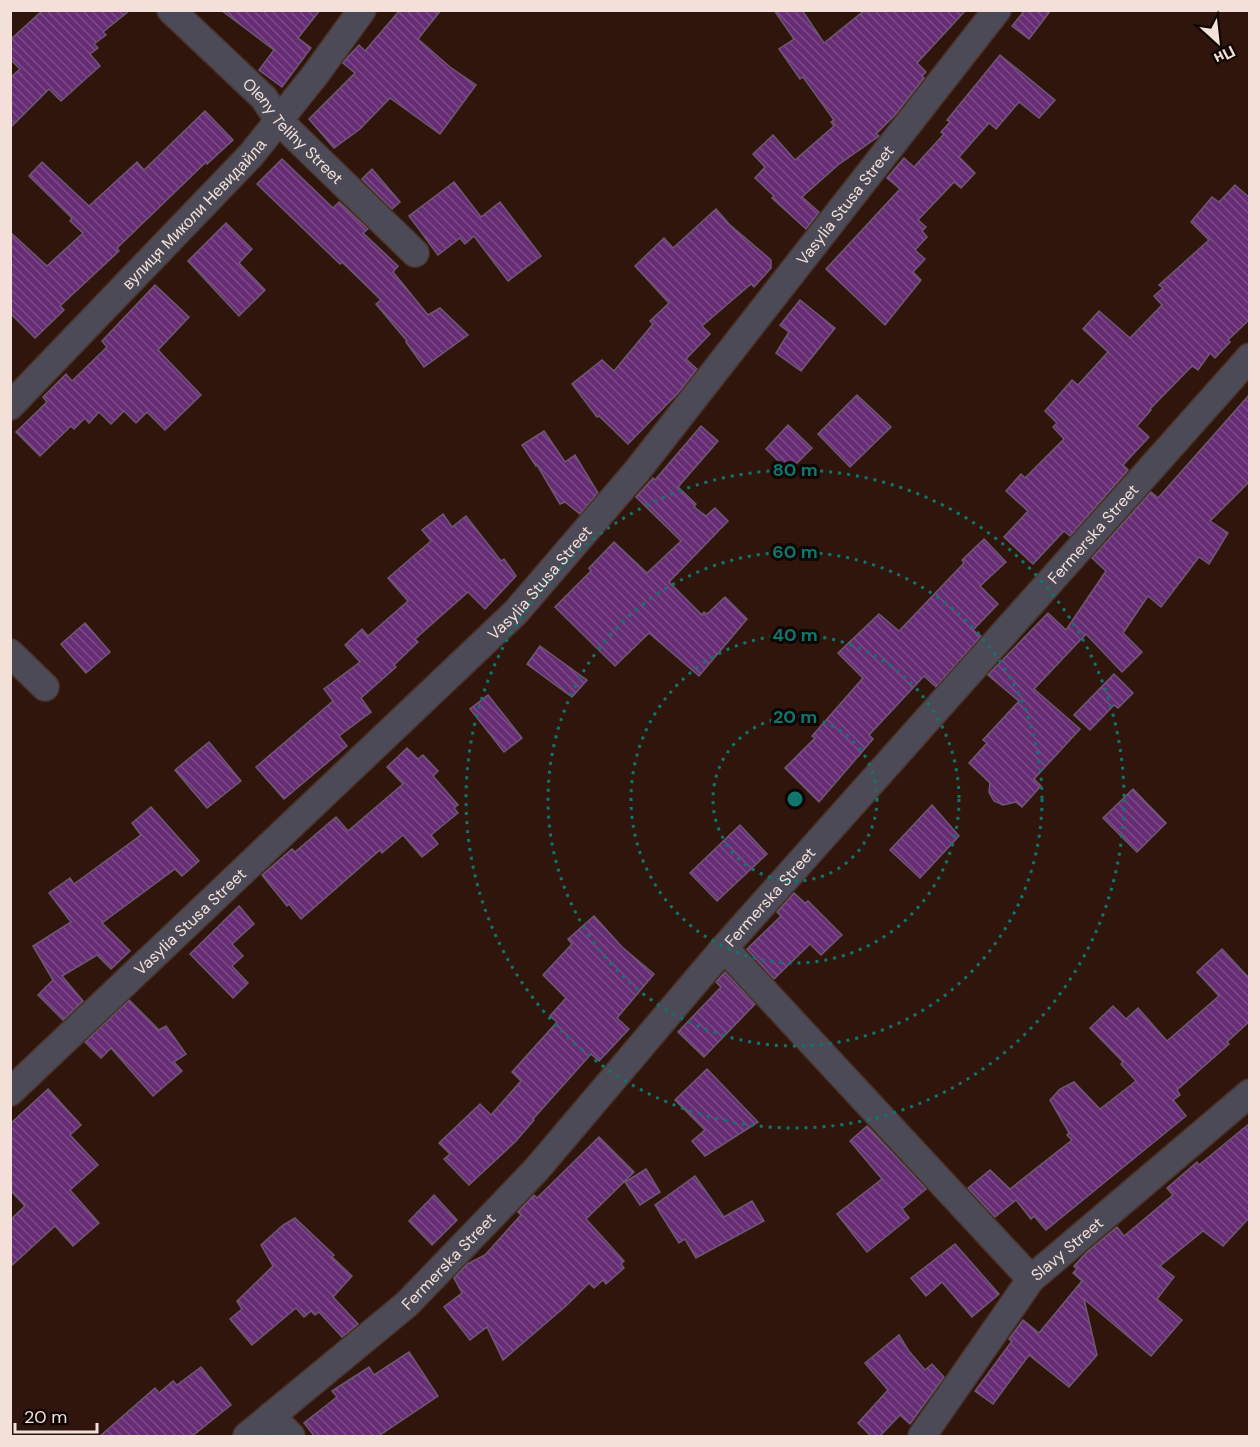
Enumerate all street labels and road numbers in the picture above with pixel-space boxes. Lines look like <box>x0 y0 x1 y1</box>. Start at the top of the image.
street label: Oleny Telihy Street <box>238 73 348 189</box>
street label: вулиця Миколи Невидайла <box>118 135 271 294</box>
street label: Vasylia Stusa Street <box>792 141 899 269</box>
street label: Fermerska Street <box>1043 480 1143 588</box>
street label: Vasylia Stusa Street <box>483 521 597 645</box>
street label: Fermerska Street <box>720 843 820 951</box>
street label: Vasylia Stusa Street <box>130 864 251 980</box>
street label: Fermerska Street <box>397 1208 500 1314</box>
street label: Slavy Street <box>1027 1212 1107 1286</box>

